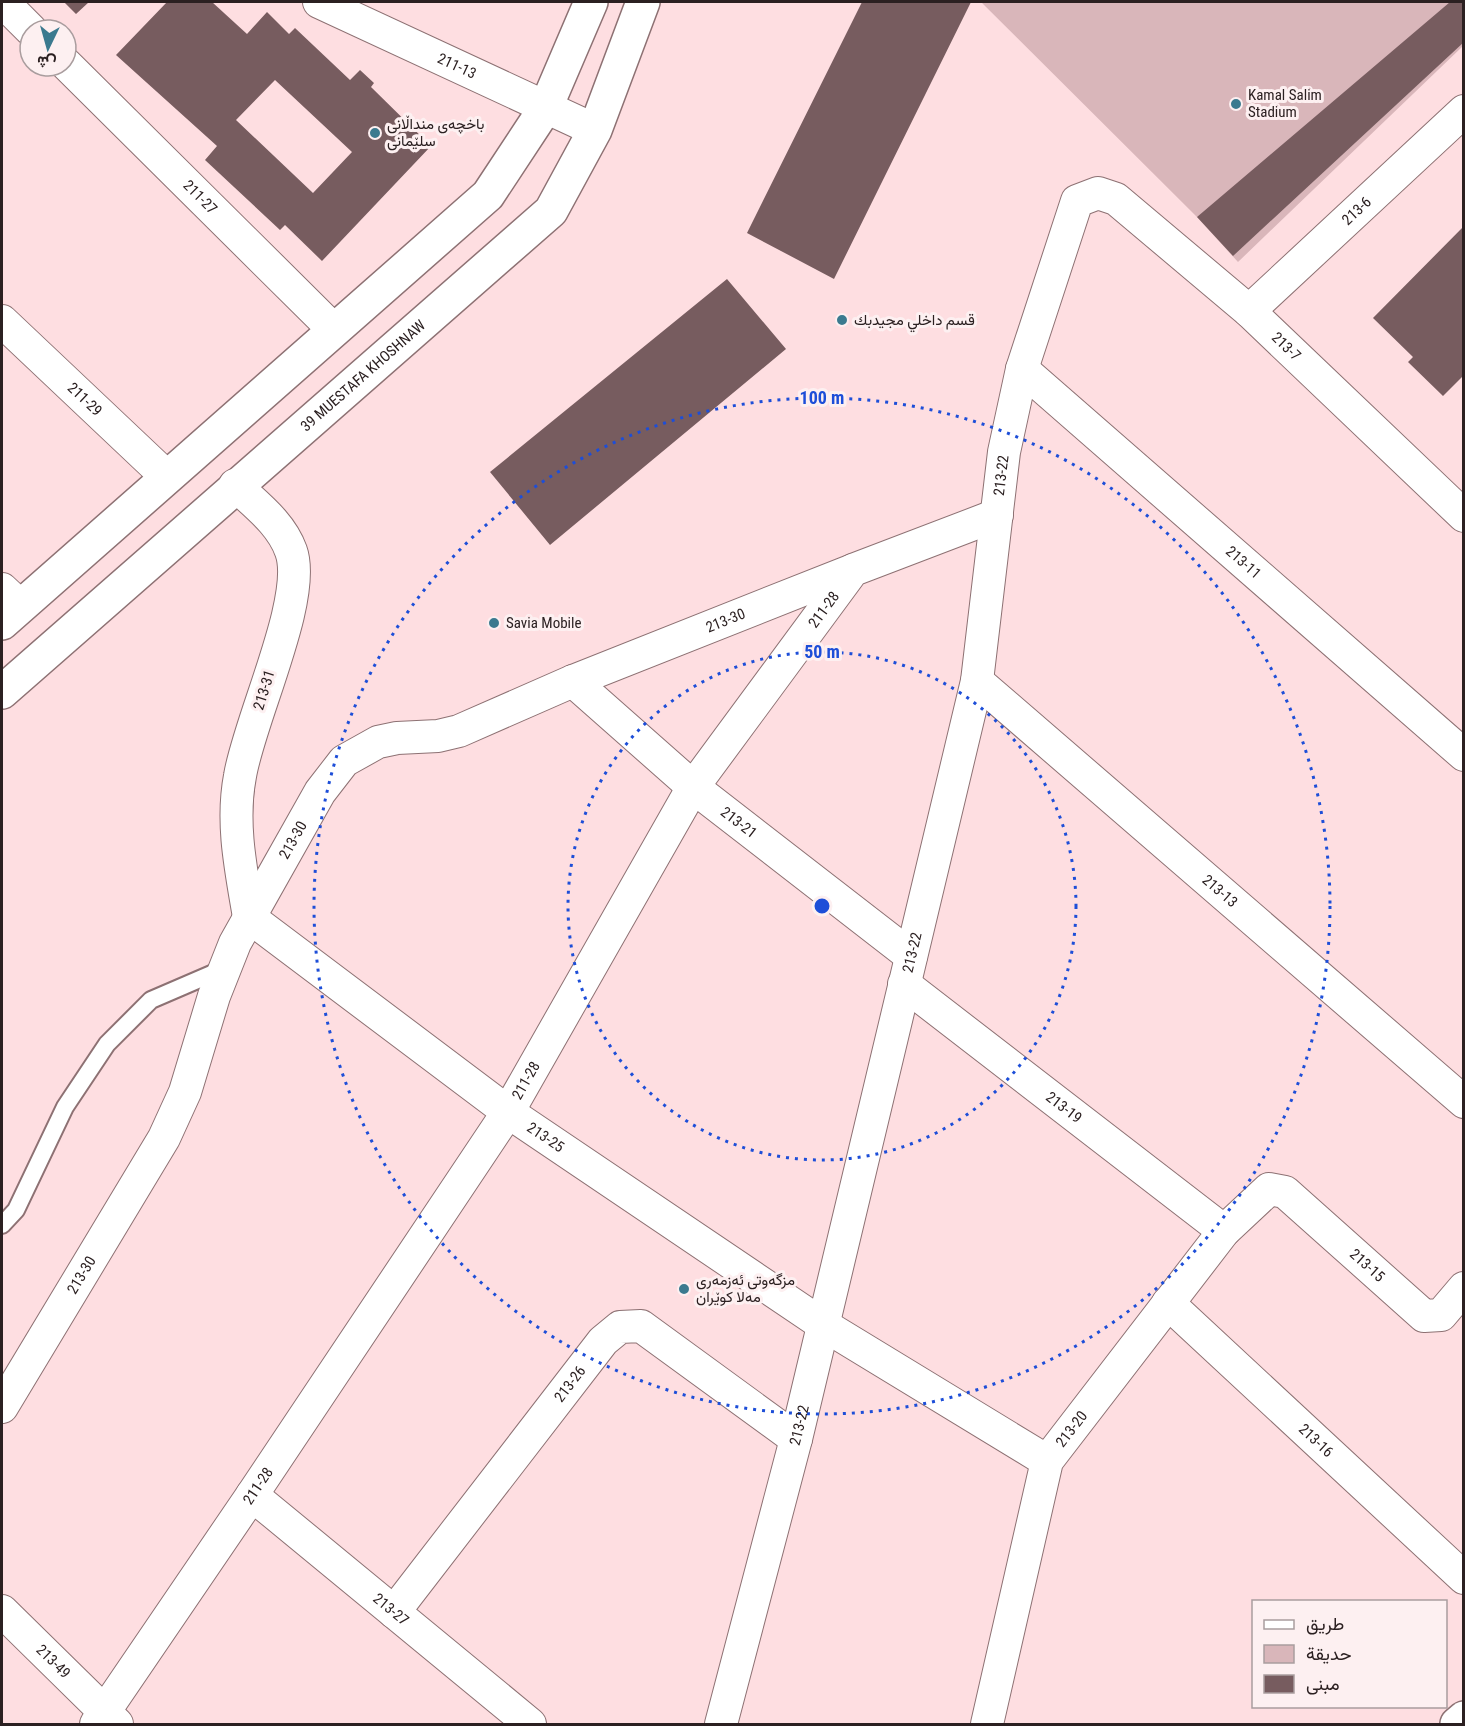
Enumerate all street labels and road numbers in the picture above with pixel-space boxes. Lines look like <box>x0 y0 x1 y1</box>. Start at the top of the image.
street label: 211-13 <box>435 49 479 83</box>
street label: 211-27 <box>179 176 221 218</box>
street label: 213-6 <box>1338 193 1375 229</box>
street label: 39 MUESTAFA KHOSHNAW <box>297 316 430 435</box>
street label: 213-7 <box>1268 328 1304 364</box>
street label: 211-29 <box>64 379 106 420</box>
street label: 213-22 <box>990 454 1013 497</box>
street label: 213-11 <box>1222 542 1265 583</box>
street label: 211-28 <box>804 588 843 631</box>
street label: 213-30 <box>703 605 748 636</box>
street label: 213-31 <box>249 668 279 712</box>
street label: 213-21 <box>717 803 760 842</box>
street label: 213-30 <box>275 818 311 862</box>
street label: 213-13 <box>1199 871 1241 911</box>
street label: 213-22 <box>899 930 926 974</box>
street label: 211-28 <box>508 1058 544 1103</box>
street label: 213-19 <box>1042 1088 1086 1127</box>
street label: 213-25 <box>524 1118 567 1156</box>
street label: 213-15 <box>1346 1245 1388 1286</box>
street label: 213-30 <box>63 1253 100 1297</box>
street label: 213-26 <box>550 1362 589 1406</box>
street label: 213-22 <box>786 1403 813 1447</box>
street label: 213-20 <box>1052 1407 1091 1451</box>
street label: 213-16 <box>1295 1420 1337 1461</box>
street label: 211-28 <box>239 1464 277 1508</box>
street label: 213-27 <box>369 1590 412 1629</box>
street label: 213-49 <box>33 1641 74 1682</box>

